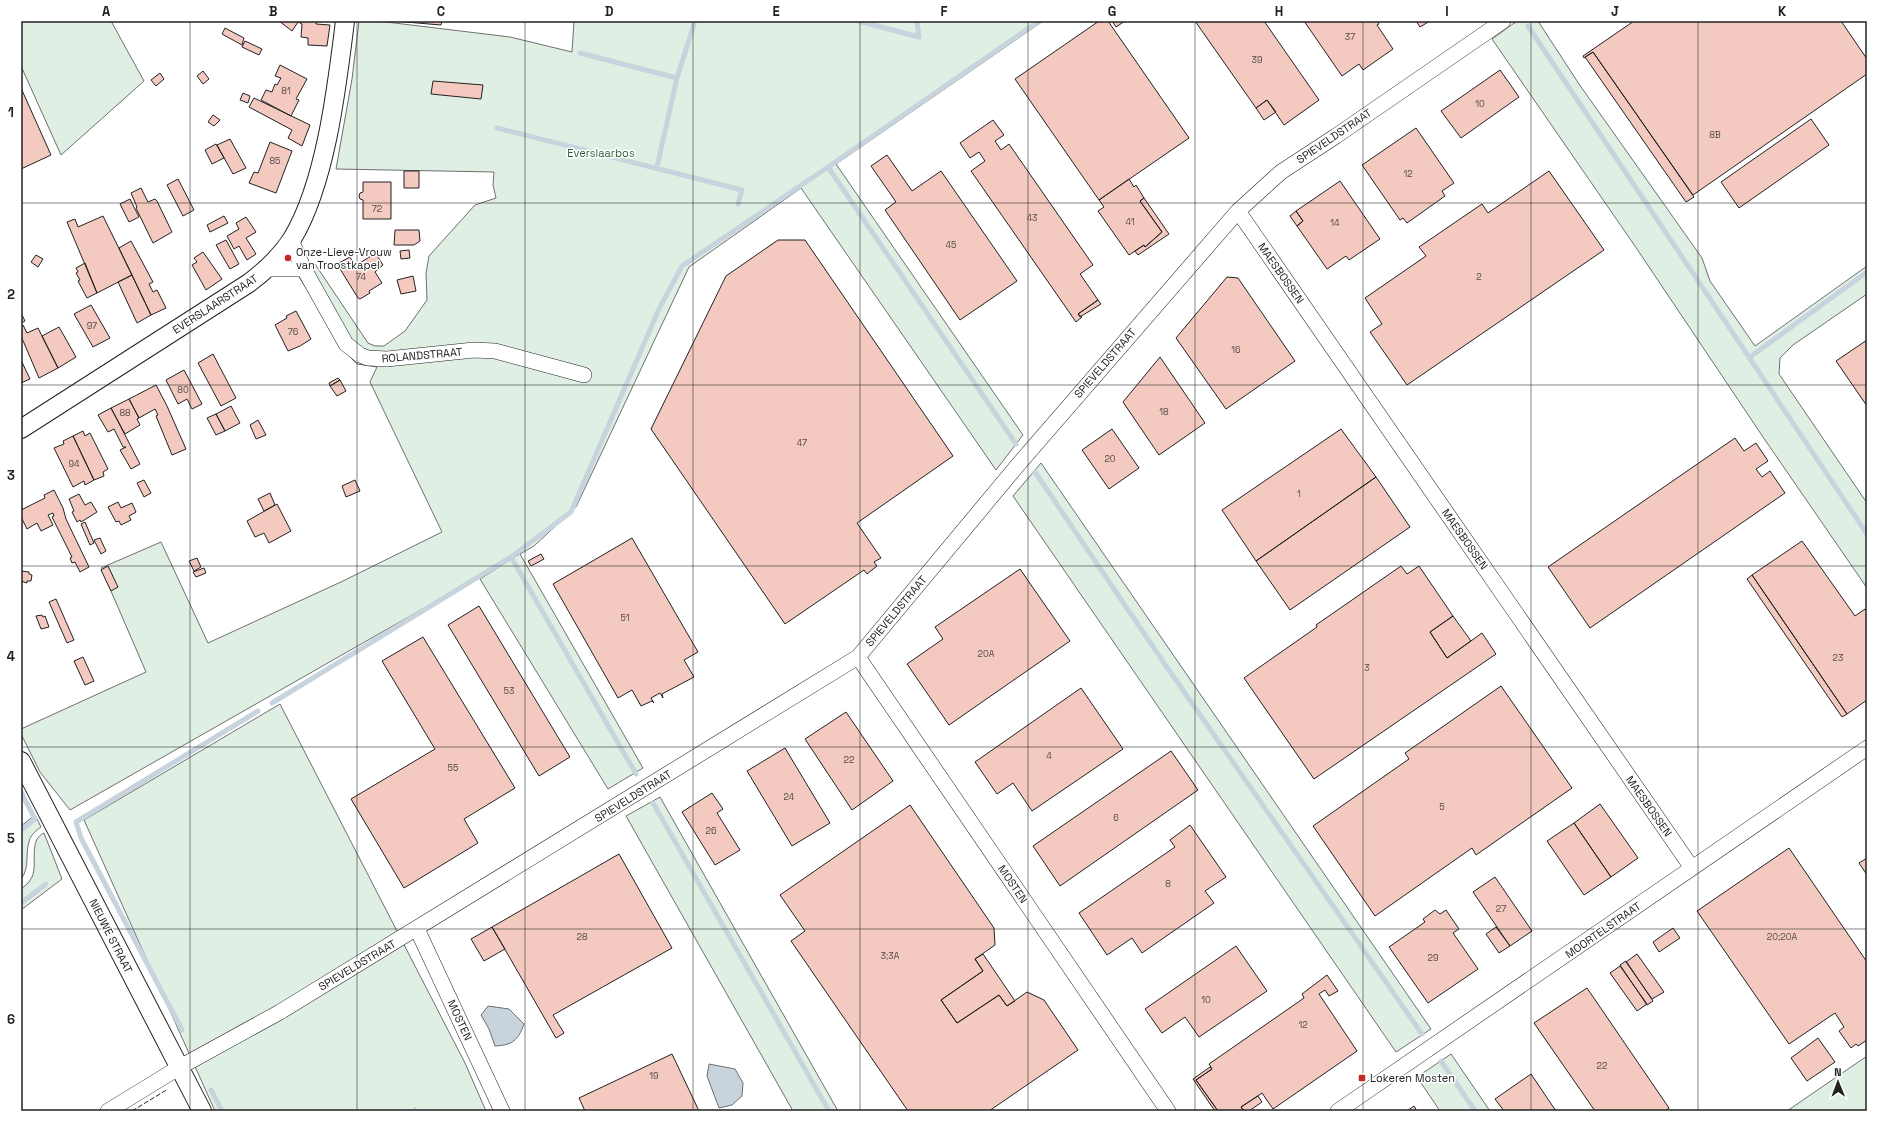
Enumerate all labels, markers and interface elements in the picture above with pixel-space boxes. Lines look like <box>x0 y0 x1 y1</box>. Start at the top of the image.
text: A <box>102 3 111 20</box>
text: B <box>269 3 278 20</box>
text: C <box>437 3 445 20</box>
text: D <box>605 3 614 20</box>
text: E <box>772 3 780 20</box>
text: F <box>941 3 948 20</box>
text: G <box>1108 3 1116 20</box>
text: H <box>1275 3 1283 20</box>
text: I <box>1445 3 1449 20</box>
text: J <box>1611 3 1619 20</box>
text: K <box>1778 3 1787 20</box>
house number: 37 <box>1345 31 1355 43</box>
house number: 39 <box>1252 54 1262 66</box>
house number: 81 <box>281 85 291 97</box>
house number: 10 <box>1475 98 1485 110</box>
text: 1 <box>8 104 14 121</box>
street label: SPIEVELDSTRAAT <box>1294 105 1375 166</box>
house number: 8B <box>1709 129 1721 141</box>
park label: Everslaarbos <box>567 146 635 160</box>
house number: 85 <box>270 155 281 167</box>
house number: 12 <box>1403 168 1413 180</box>
house number: 72 <box>372 203 382 215</box>
house number: 43 <box>1026 212 1038 224</box>
house number: 41 <box>1125 216 1135 228</box>
house number: 14 <box>1330 217 1340 229</box>
house number: 45 <box>945 239 957 251</box>
street label: MAESBOSSEN <box>1255 240 1307 306</box>
place label: Onze-Lieve-Vrouw van Troostkapel <box>296 245 392 272</box>
marker: Onze-Lieve-Vrouw van Troostkapel <box>283 253 293 263</box>
street label: EVERSLAARSTRAAT <box>170 271 261 337</box>
house number: 74 <box>356 271 366 283</box>
house number: 2 <box>1476 271 1482 283</box>
text: 2 <box>7 286 15 303</box>
house number: 97 <box>87 320 97 332</box>
street label: SPIEVELDSTRAAT <box>1071 325 1139 401</box>
house number: 76 <box>288 326 299 338</box>
street label: ROLANDSTRAAT <box>381 344 464 366</box>
house number: 16 <box>1231 344 1241 356</box>
house number: 80 <box>177 384 189 396</box>
house number: 18 <box>1159 406 1169 418</box>
house number: 88 <box>119 407 131 419</box>
house number: 47 <box>797 437 807 449</box>
house number: 20 <box>1104 453 1116 465</box>
house number: 94 <box>68 458 80 470</box>
text: 3 <box>7 467 15 484</box>
house number: 1 <box>1297 488 1301 500</box>
street label: MAESBOSSEN <box>1439 506 1491 572</box>
street label: SPIEVELDSTRAAT <box>862 572 930 649</box>
house number: 51 <box>620 612 630 624</box>
text: 4 <box>7 648 15 665</box>
house number: 20A <box>978 648 995 660</box>
house number: 23 <box>1833 652 1843 664</box>
house number: 3 <box>1364 662 1370 674</box>
house number: 53 <box>504 685 514 697</box>
house number: 4 <box>1046 750 1052 762</box>
house number: 22 <box>844 754 854 766</box>
house number: 55 <box>448 762 458 774</box>
street label: SPIEVELDSTRAAT <box>592 767 674 825</box>
street label: MAESBOSSEN <box>1623 773 1675 839</box>
house number: 24 <box>784 791 795 803</box>
house number: 5 <box>1439 801 1445 813</box>
house number: 6 <box>1113 812 1119 824</box>
house number: 26 <box>706 825 717 837</box>
text: 5 <box>7 830 15 847</box>
street label: MOSTEN <box>995 862 1031 906</box>
house number: 8 <box>1165 878 1171 890</box>
street label: NIEUWE STRAAT <box>86 897 136 976</box>
street label: MOORTELSTRAAT <box>1563 898 1644 961</box>
house number: 27 <box>1496 903 1506 915</box>
house number: 28 <box>576 931 588 943</box>
house number: 20;20A <box>1767 931 1797 943</box>
street label: SPIEVELDSTRAAT <box>316 936 399 994</box>
house number: 3;3A <box>881 950 900 962</box>
house number: 29 <box>1428 952 1438 964</box>
house number: 10 <box>1201 994 1211 1006</box>
street label: MOSTEN <box>445 997 475 1043</box>
text: 6 <box>7 1011 15 1028</box>
house number: 12 <box>1298 1019 1308 1031</box>
house number: 22 <box>1597 1060 1607 1072</box>
north arrow <box>1818 1062 1858 1102</box>
text: N <box>1834 1065 1842 1079</box>
house number: 19 <box>649 1070 659 1082</box>
place label: Lokeren Mosten <box>1370 1071 1455 1085</box>
marker: Lokeren Mosten <box>1357 1073 1367 1083</box>

